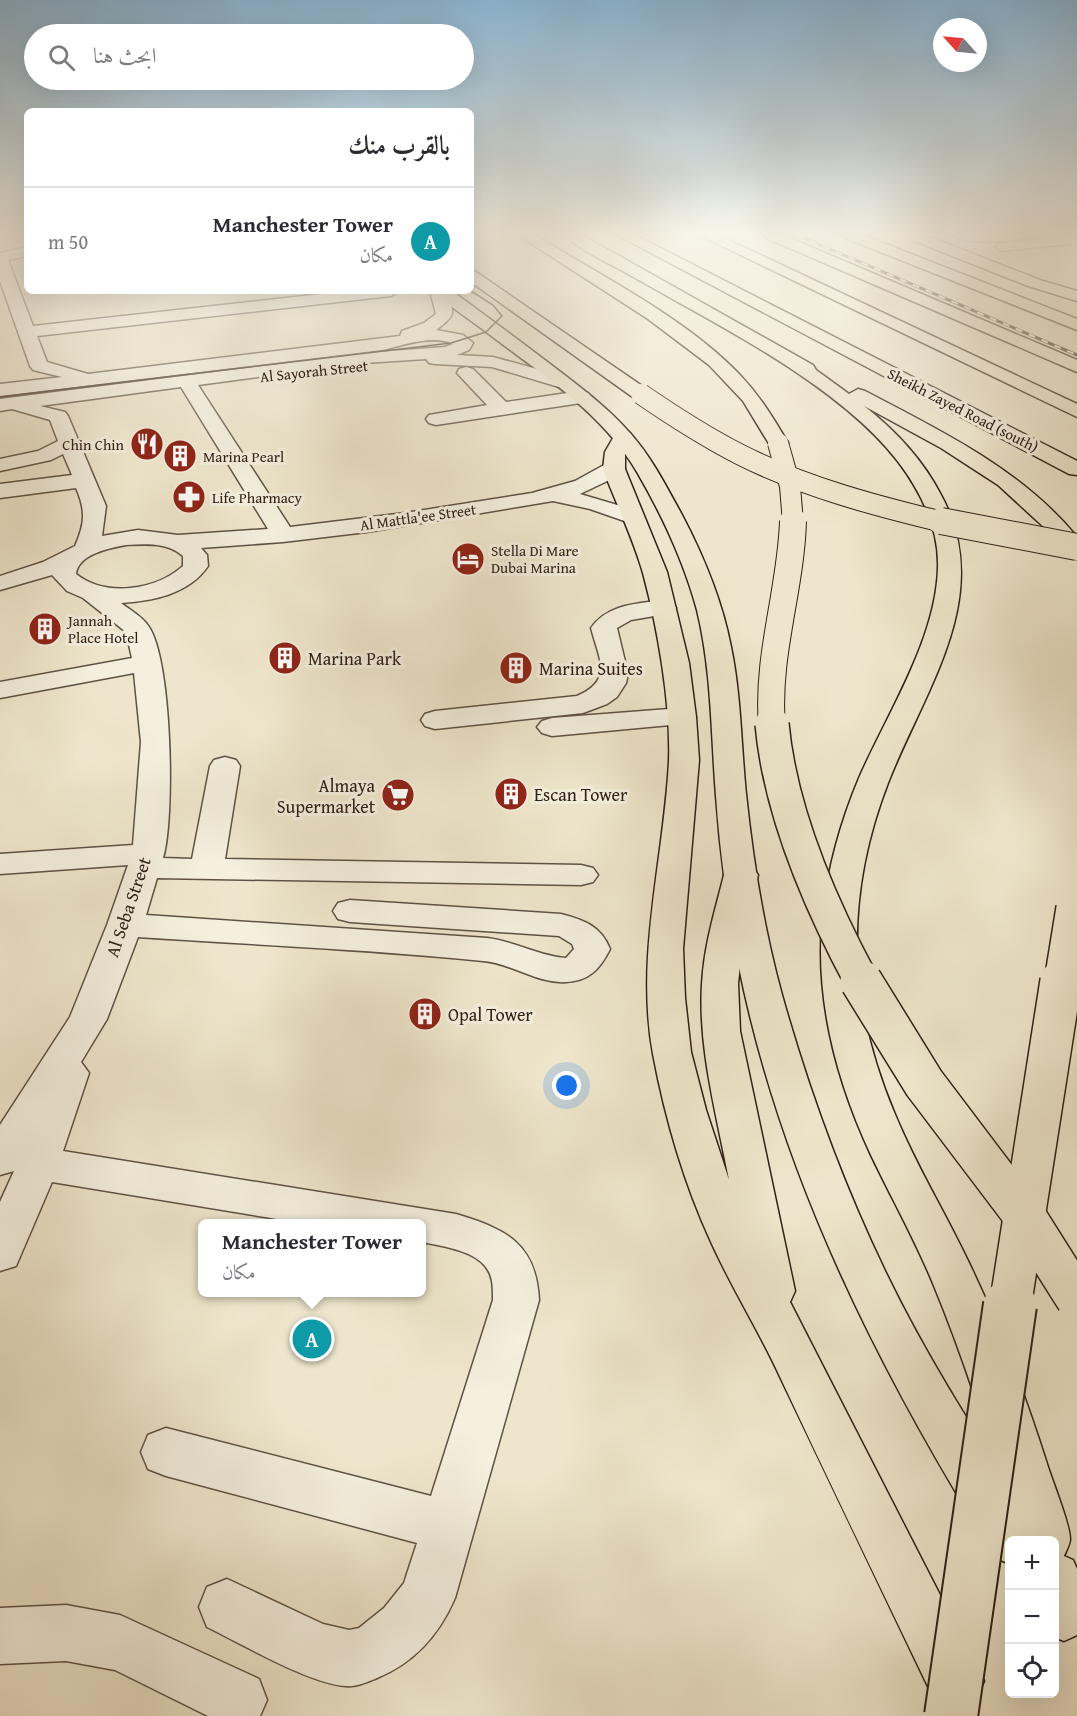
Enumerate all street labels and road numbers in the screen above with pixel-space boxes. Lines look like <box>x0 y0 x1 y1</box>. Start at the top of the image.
street label: Al Sayorah Street <box>259 355 370 387</box>
street label: Sheikh Zayed Road (south) <box>884 363 1042 457</box>
street label: Al Mattla'ee Street <box>359 498 478 536</box>
street label: Al Seba Street <box>98 853 158 961</box>

